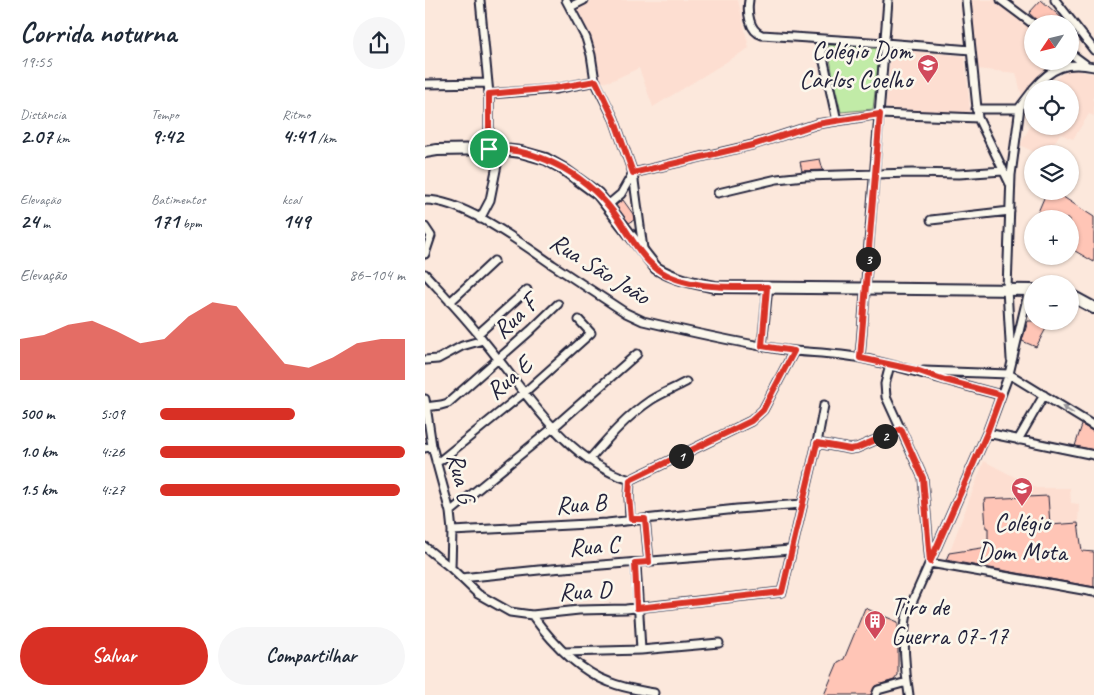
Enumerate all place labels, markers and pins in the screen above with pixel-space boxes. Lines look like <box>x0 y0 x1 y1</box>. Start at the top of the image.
place label: Colégio Dom Carlos Coelho <box>799 35 915 96</box>
school or university icon: Colégio Dom Carlos Coelho <box>916 53 940 84</box>
pin <box>468 128 510 170</box>
pin: 3 <box>855 246 881 272</box>
pin: 2 <box>873 424 897 448</box>
pin: 1 <box>669 444 693 468</box>
school or university icon: Colégio Dom Mota <box>1010 476 1034 507</box>
place label: Colégio Dom Mota <box>978 507 1069 568</box>
place label: Tiro de Guerra 07-17 <box>891 591 1010 652</box>
building icon: Tiro de Guerra 07-17 <box>863 609 887 640</box>

